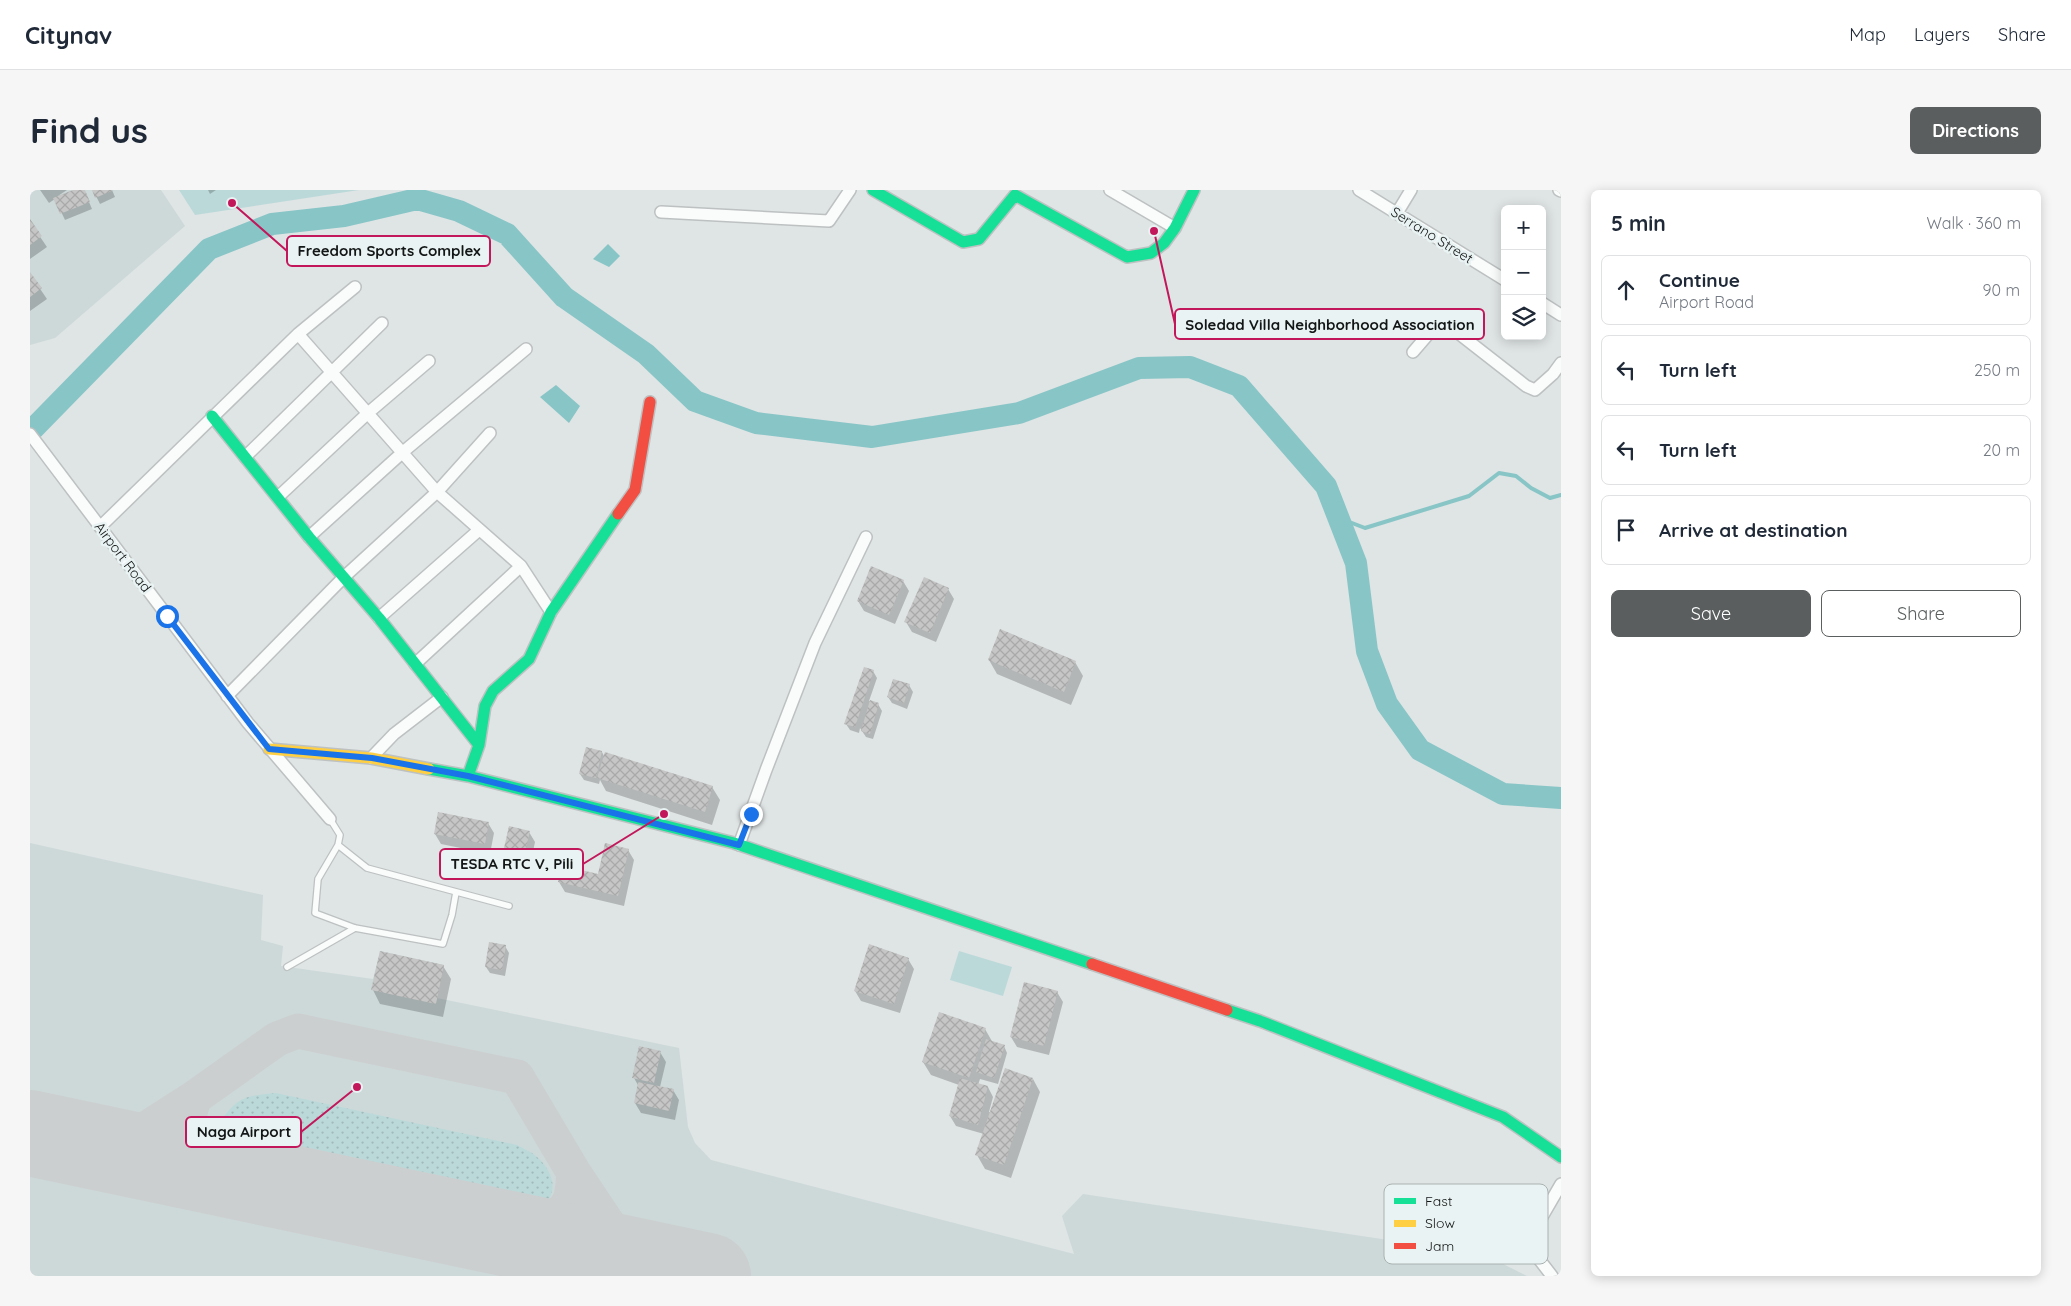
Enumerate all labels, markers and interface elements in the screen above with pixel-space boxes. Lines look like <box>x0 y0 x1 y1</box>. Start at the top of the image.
text: Citynav <box>25 20 112 50</box>
text: Map <box>1849 23 1886 46</box>
text: Layers <box>1914 23 1970 46</box>
text: Share <box>1998 23 2046 46</box>
button: Directions <box>1910 107 2041 154</box>
text: Find us <box>30 108 148 152</box>
street label: Serrano Street <box>1388 203 1477 268</box>
map controls <box>1501 205 1546 340</box>
button: + <box>1501 205 1546 250</box>
text: 5 min <box>1611 210 1666 236</box>
text: Walk · 360 m <box>1926 213 2021 233</box>
callout: Freedom Sports Complex <box>287 236 490 266</box>
text: Freedom Sports Complex <box>297 241 481 260</box>
button: − <box>1501 250 1546 295</box>
text: Continue <box>1659 268 1740 292</box>
icon: ahead <box>1612 276 1640 304</box>
text: 90 m <box>1983 280 2020 300</box>
text: Airport Road <box>1659 292 1754 312</box>
button: layers <box>1501 295 1546 340</box>
callout: Soledad Villa Neighborhood Association <box>1175 309 1484 339</box>
text: Soledad Villa Neighborhood Association <box>1185 315 1475 334</box>
icon: left <box>1612 356 1640 384</box>
text: Turn left <box>1659 358 1737 382</box>
text: 250 m <box>1974 360 2020 380</box>
icon: left <box>1612 436 1640 464</box>
text: Turn left <box>1659 438 1737 462</box>
text: 20 m <box>1983 440 2020 460</box>
icon: arrive <box>1612 516 1640 544</box>
street label: Airport Road <box>91 518 155 596</box>
text: Arrive at destination <box>1659 518 1848 542</box>
button: Save <box>1611 590 1811 637</box>
button: Share <box>1821 590 2021 637</box>
route start <box>156 605 179 628</box>
route end <box>740 803 763 826</box>
callout: TESDA RTC V, Pili <box>440 849 583 879</box>
text: TESDA RTC V, Pili <box>451 854 573 873</box>
callout: Naga Airport <box>186 1117 301 1147</box>
text: Naga Airport <box>197 1122 291 1141</box>
legend <box>1384 1184 1548 1264</box>
text: Fast <box>1425 1192 1453 1210</box>
text: Slow <box>1425 1214 1455 1232</box>
text: Jam <box>1425 1237 1454 1255</box>

